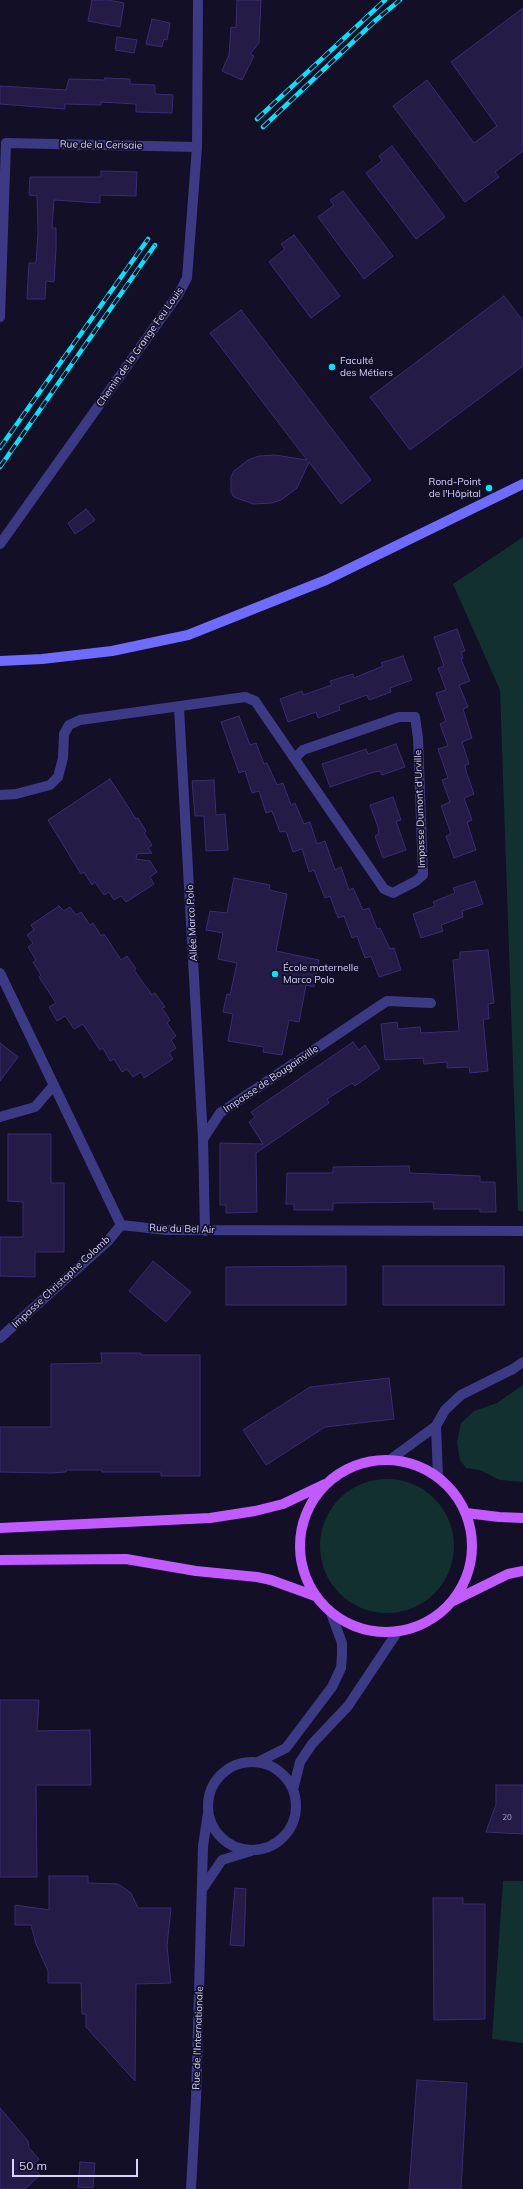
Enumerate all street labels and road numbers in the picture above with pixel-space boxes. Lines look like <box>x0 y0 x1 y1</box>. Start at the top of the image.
street label: Rue de la Cerisaie <box>60 138 142 152</box>
street label: Chemin de la Grange Feu Louis <box>94 285 186 409</box>
street label: Impasse Dumont d'Urville <box>412 750 428 868</box>
street label: Allée Marco Polo <box>184 884 200 962</box>
street label: Impasse de Bougainville <box>221 1043 321 1115</box>
street label: Rue du Bel Air <box>149 1222 215 1236</box>
street label: Impasse Christophe Colomb <box>10 1234 112 1330</box>
street label: Rue de l'Internationale <box>190 1986 206 2090</box>

